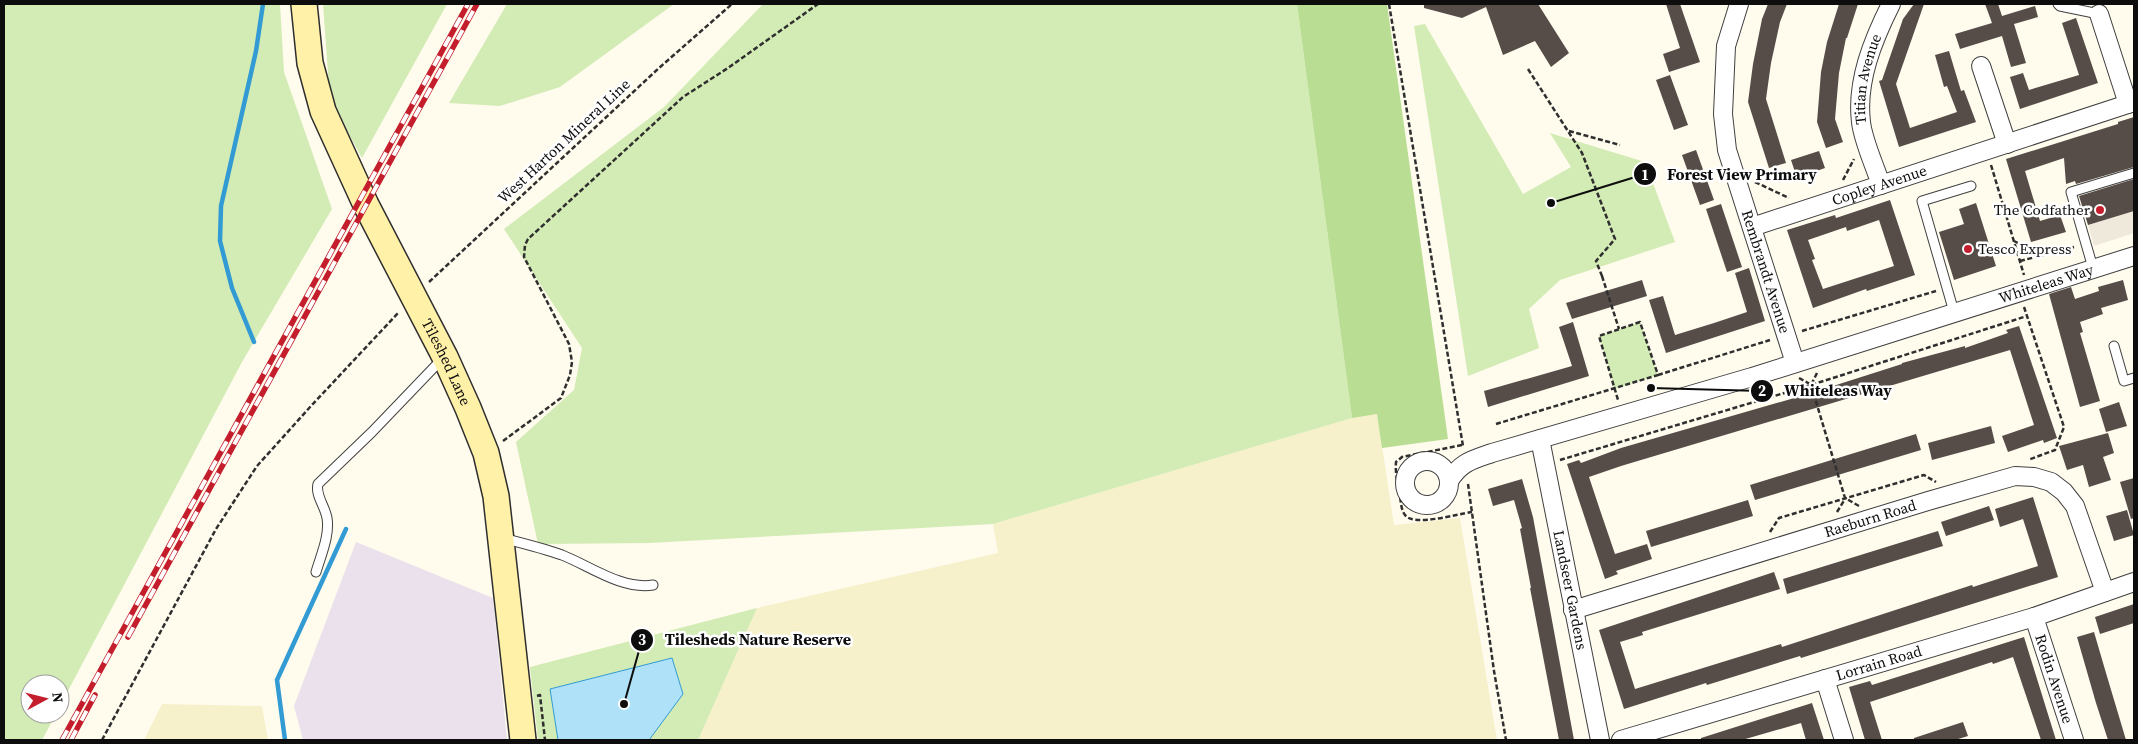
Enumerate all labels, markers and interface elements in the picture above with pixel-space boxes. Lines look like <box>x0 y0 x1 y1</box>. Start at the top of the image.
street label: Titian Avenue <box>1849 30 1886 126</box>
street label: West Harton Mineral Line <box>493 73 635 208</box>
callout: Forest View Primary <box>1632 159 1827 190</box>
street label: Copley Avenue <box>1829 159 1930 210</box>
text: Forest View Primary <box>1667 163 1817 185</box>
text: 1 <box>1641 164 1649 185</box>
place label: The Codfather <box>1994 199 2091 220</box>
marker: The Codfather <box>2094 204 2106 216</box>
street label: Rembrandt Avenue <box>1737 207 1796 336</box>
place label: Tesco Express <box>1978 238 2071 259</box>
marker: Tesco Express <box>1962 243 1974 255</box>
street label: Whiteleas Way <box>1996 258 2096 308</box>
street label: Tileshed Lane <box>417 315 477 409</box>
callout: Whiteleas Way <box>1749 375 1902 406</box>
text: Whiteleas Way <box>1784 379 1892 401</box>
text: 2 <box>1758 380 1766 401</box>
street label: Raeburn Road <box>1822 494 1919 542</box>
street label: Landseer Gardens <box>1548 528 1593 652</box>
callout: Tilesheds Nature Reserve <box>630 624 861 655</box>
text: Tilesheds Nature Reserve <box>665 628 851 650</box>
text: 3 <box>638 629 646 650</box>
street label: Rodin Avenue <box>2030 631 2079 726</box>
street label: Lorrain Road <box>1833 640 1925 685</box>
north arrow <box>20 674 70 724</box>
text: N <box>47 691 68 704</box>

